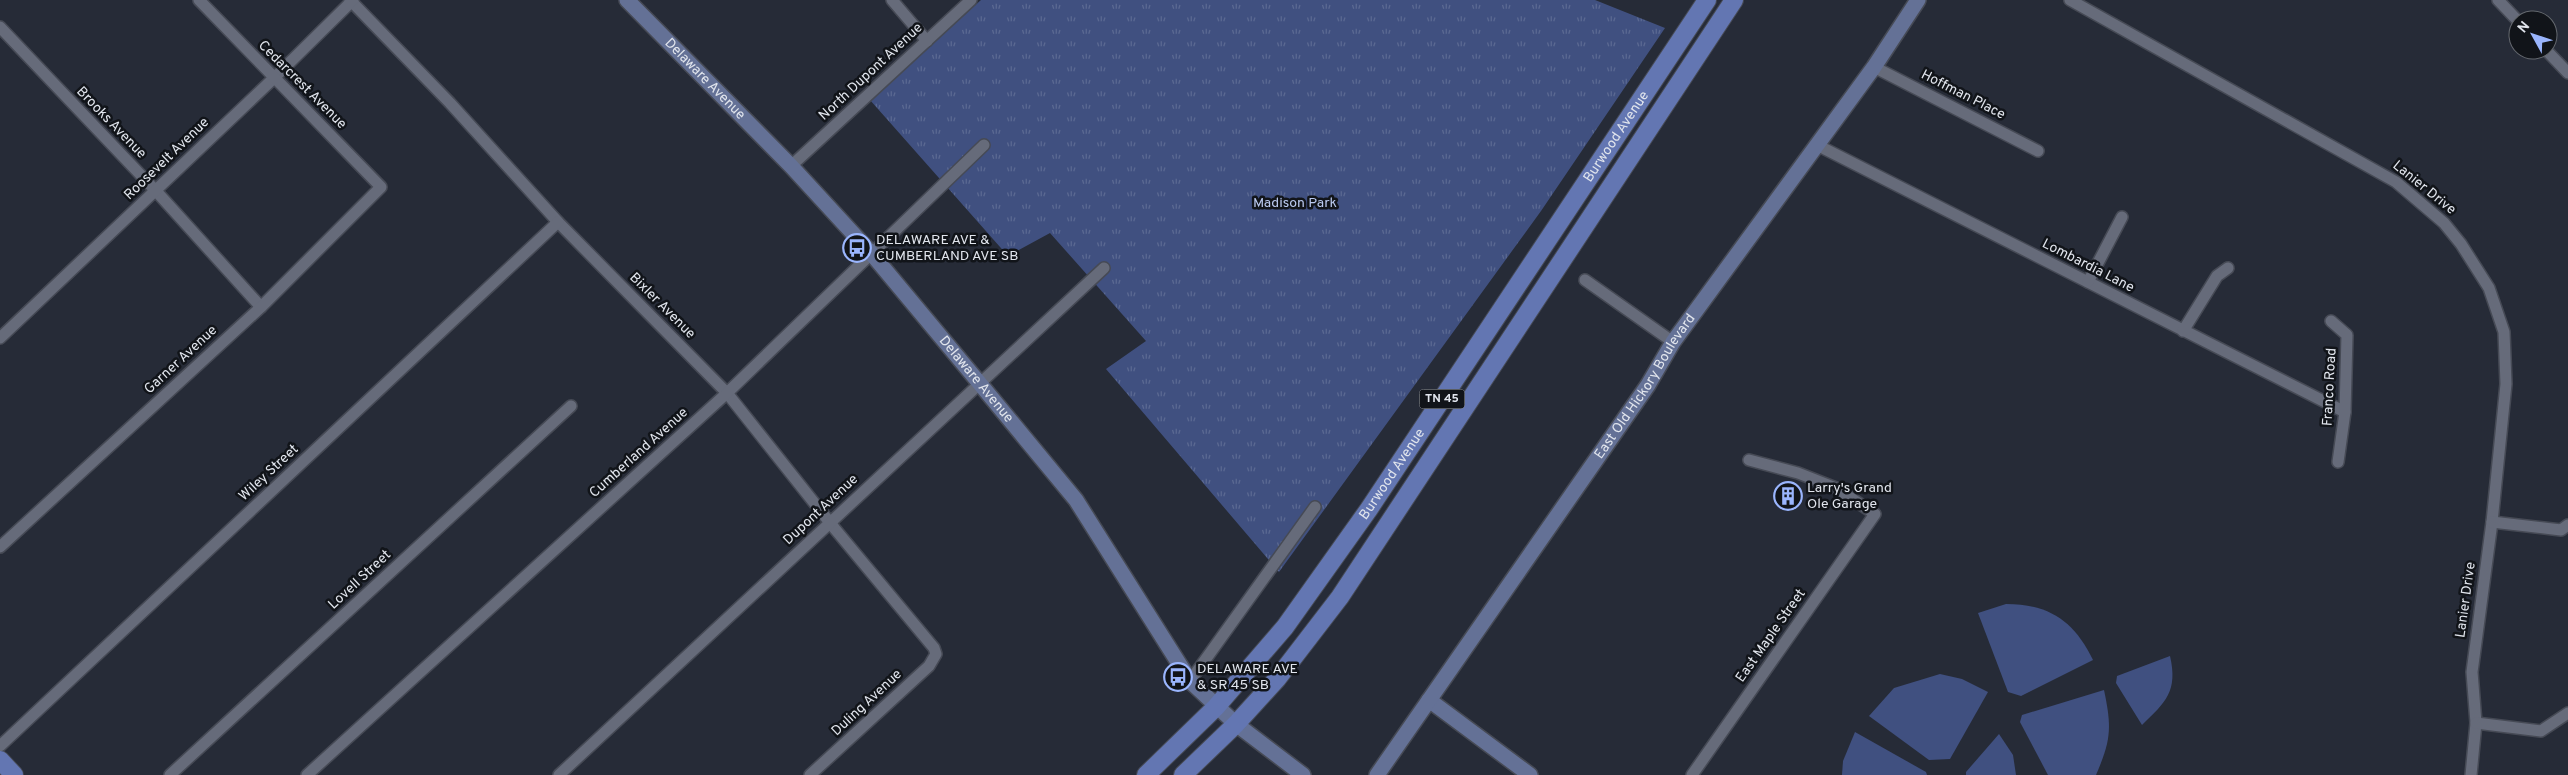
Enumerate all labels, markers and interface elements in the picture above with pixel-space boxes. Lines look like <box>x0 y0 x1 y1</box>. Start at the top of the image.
north arrow <box>2508 10 2558 60</box>
text: N <box>2514 18 2534 37</box>
street label: North Dupont Avenue <box>816 20 926 124</box>
street label: Delaware Avenue <box>661 35 749 123</box>
street label: Cedarcrest Avenue <box>254 37 350 133</box>
street label: Hoffman Place <box>1918 66 2008 124</box>
street label: Brooks Avenue <box>72 83 150 163</box>
street label: Burwood Avenue <box>1580 88 1653 186</box>
street label: Roosevelt Avenue <box>121 114 213 204</box>
street label: Lanier Drive <box>2389 157 2459 219</box>
park label: Madison Park <box>1253 195 1337 212</box>
place label: DELAWARE AVE & CUMBERLAND AVE SB <box>876 232 1018 265</box>
bus stop icon: DELAWARE AVE & CUMBERLAND AVE SB <box>842 233 872 263</box>
street label: Lombardia Lane <box>2039 235 2137 297</box>
street label: Bixler Avenue <box>625 269 699 343</box>
street label: East Old Hickory Boulevard <box>1591 311 1699 462</box>
street label: Garner Avenue <box>141 322 221 398</box>
street label: Delaware Avenue <box>935 333 1017 426</box>
street label: Franco Road <box>2319 347 2341 427</box>
road number: TN 45 <box>1420 389 1464 408</box>
street label: Cumberland Avenue <box>586 404 692 502</box>
street label: Burwood Avenue <box>1356 425 1429 523</box>
street label: Wiley Street <box>236 441 302 505</box>
street label: Dupont Avenue <box>780 471 862 549</box>
place label: Larry's Grand Ole Garage <box>1807 480 1892 513</box>
building icon: Larry's Grand Ole Garage <box>1773 481 1803 511</box>
street label: Lovell Street <box>325 547 395 613</box>
street label: Lanier Drive <box>2452 561 2480 639</box>
street label: East Maple Street <box>1732 586 1810 686</box>
place label: DELAWARE AVE & SR 45 SB <box>1197 661 1298 694</box>
bus stop icon: DELAWARE AVE & SR 45 SB <box>1163 662 1193 692</box>
street label: Duling Avenue <box>828 666 906 740</box>

